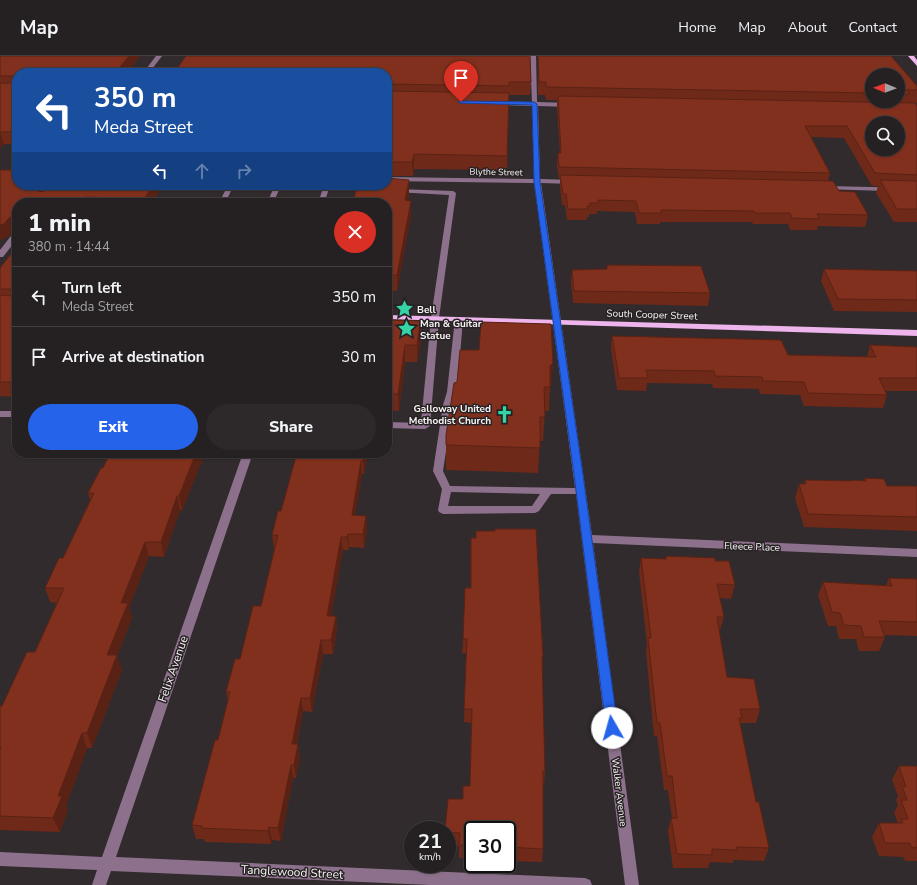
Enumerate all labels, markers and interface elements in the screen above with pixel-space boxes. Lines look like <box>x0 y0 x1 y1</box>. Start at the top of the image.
text: Map <box>20 15 58 41</box>
text: Home <box>678 18 716 37</box>
text: Map <box>738 18 766 37</box>
text: About <box>788 18 827 37</box>
text: Contact <box>849 18 897 37</box>
pin <box>444 61 478 102</box>
icon: arrive <box>450 67 472 89</box>
north arrow <box>865 68 905 108</box>
map controls <box>865 68 905 156</box>
text: 350 m <box>94 79 177 117</box>
icon: left <box>28 84 80 136</box>
text: Meda Street <box>94 115 193 139</box>
button: search <box>865 116 905 156</box>
icon: left <box>149 160 171 182</box>
icon: ahead <box>191 160 213 182</box>
icon: right <box>233 160 255 182</box>
street label: Blythe Street <box>469 166 524 178</box>
text: 1 min <box>28 207 91 239</box>
button: close <box>334 211 376 253</box>
text: 380 m · 14:44 <box>28 238 110 256</box>
text: Turn left <box>62 278 121 298</box>
icon: left <box>28 286 50 308</box>
text: 350 m <box>332 287 376 307</box>
text: Meda Street <box>62 298 133 316</box>
place icon: Bell <box>394 299 414 319</box>
place label: Bell <box>417 303 436 317</box>
street label: South Cooper Street <box>606 306 698 324</box>
place label: Man & Guitar Statue <box>420 317 482 343</box>
place icon: Man & Guitar Statue <box>397 319 417 339</box>
icon: arrive <box>28 346 50 368</box>
text: Arrive at destination <box>62 347 205 367</box>
text: 30 m <box>341 347 376 367</box>
place label: Galloway United Methodist Church <box>409 402 491 428</box>
button: Exit <box>28 404 198 450</box>
button: Share <box>206 404 376 450</box>
church icon: Galloway United Methodist Church <box>494 404 514 424</box>
street label: Fleece Place <box>724 539 780 555</box>
street label: Felix Avenue <box>154 634 192 704</box>
position arrow <box>591 707 633 749</box>
street label: Walker Avenue <box>608 757 630 827</box>
speed limit sign: 30 <box>464 821 516 873</box>
text: 21 <box>418 828 442 855</box>
text: km/h <box>419 850 441 864</box>
street label: Tanglewood Street <box>240 861 344 883</box>

